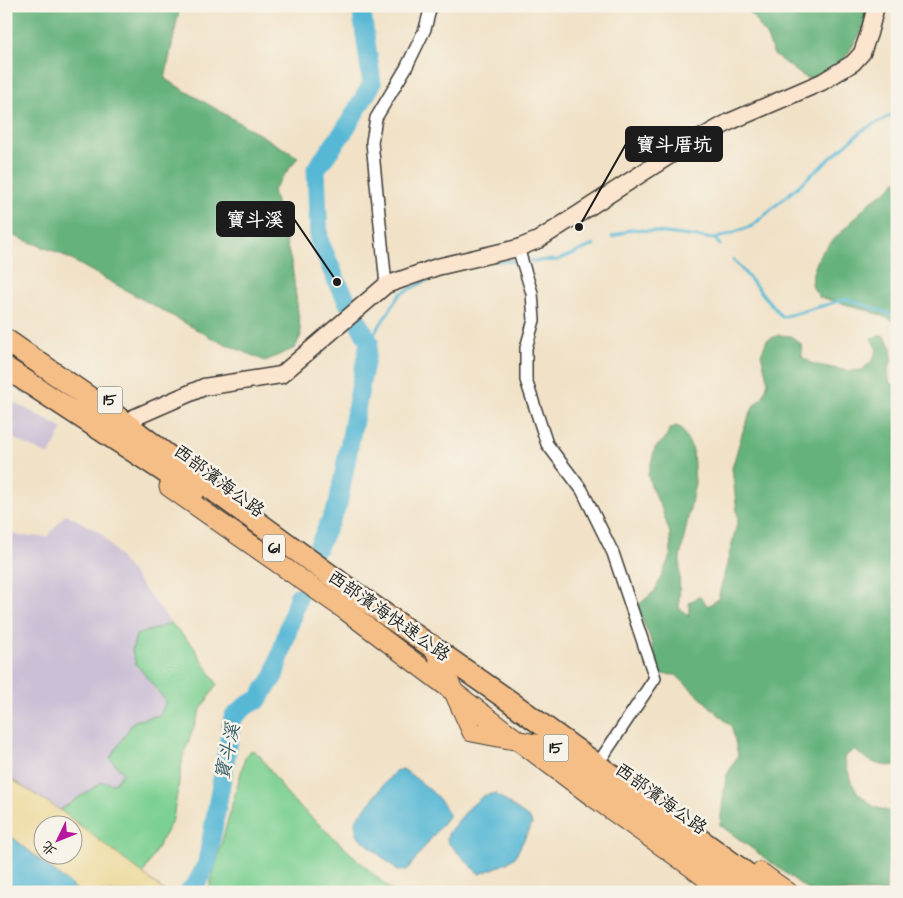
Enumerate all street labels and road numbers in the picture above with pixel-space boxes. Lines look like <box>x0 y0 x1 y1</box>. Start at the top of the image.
road number: 15 <box>98 386 122 414</box>
street label: 西部濱海公路 <box>168 439 270 523</box>
road number: 61 <box>263 534 285 562</box>
street label: 西部濱海快速公路 <box>323 564 455 668</box>
road number: 15 <box>544 734 568 761</box>
street label: 西部濱海公路 <box>610 757 712 841</box>

